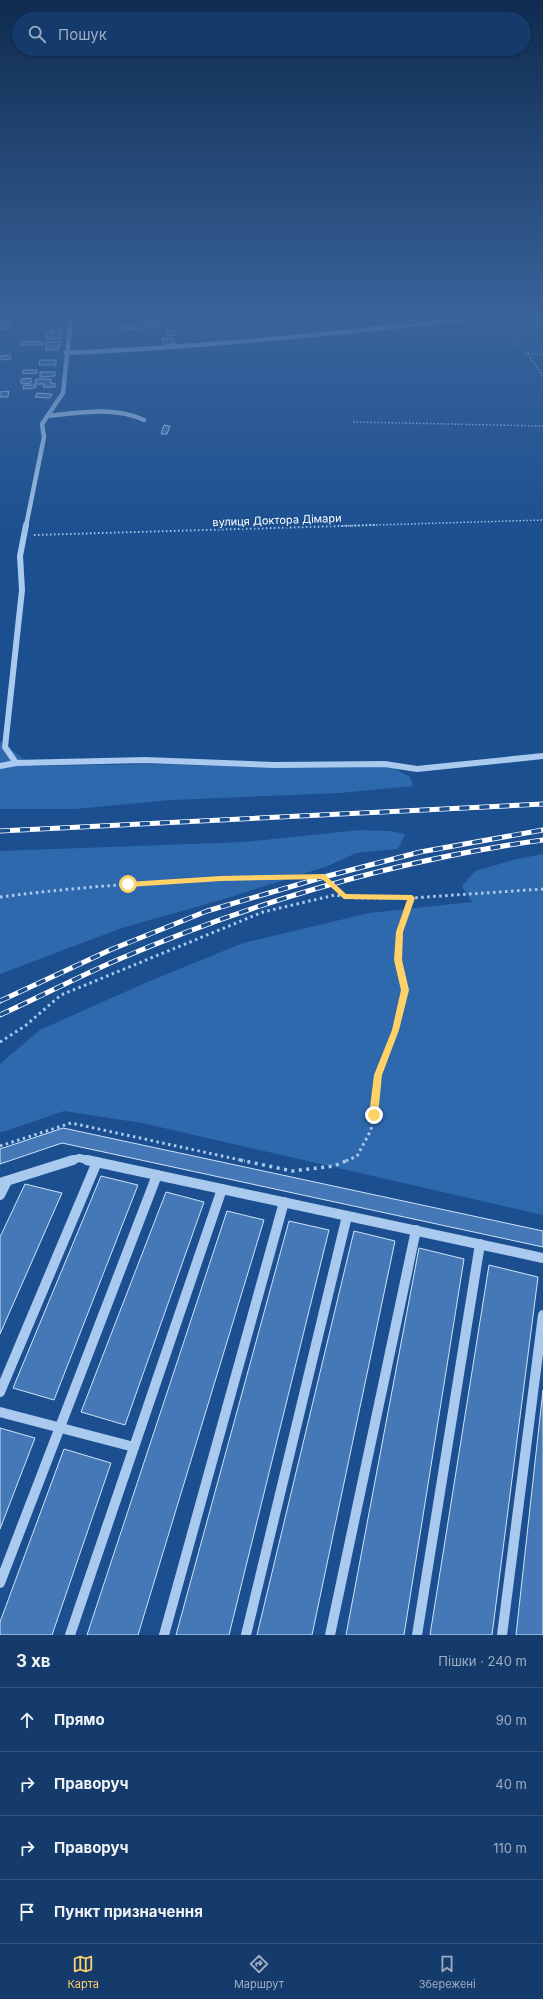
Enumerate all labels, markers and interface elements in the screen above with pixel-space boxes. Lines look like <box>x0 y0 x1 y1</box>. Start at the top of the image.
search box <box>12 12 531 56</box>
icon: search <box>26 23 48 45</box>
text: Пошук <box>58 25 107 44</box>
street label: вулиця Доктора Дімари <box>212 511 342 529</box>
route start <box>119 875 137 893</box>
route end <box>365 1106 383 1124</box>
text: 3 хв <box>16 1651 51 1671</box>
text: Пішки · 240 m <box>438 1653 527 1669</box>
icon: ahead <box>16 1709 38 1731</box>
text: Прямо <box>54 1710 105 1729</box>
text: 90 m <box>496 1712 527 1728</box>
icon: right <box>16 1773 38 1795</box>
text: Праворуч <box>54 1774 128 1793</box>
text: 40 m <box>495 1776 527 1792</box>
icon: right <box>16 1837 38 1859</box>
text: Праворуч <box>54 1838 128 1857</box>
text: 110 m <box>493 1840 527 1856</box>
icon: arrive <box>16 1901 38 1923</box>
text: Пункт призначення <box>54 1902 203 1921</box>
tab: Карта <box>67 1953 99 1991</box>
tab: Маршрут <box>234 1953 284 1991</box>
tab: Збережені <box>419 1953 476 1991</box>

